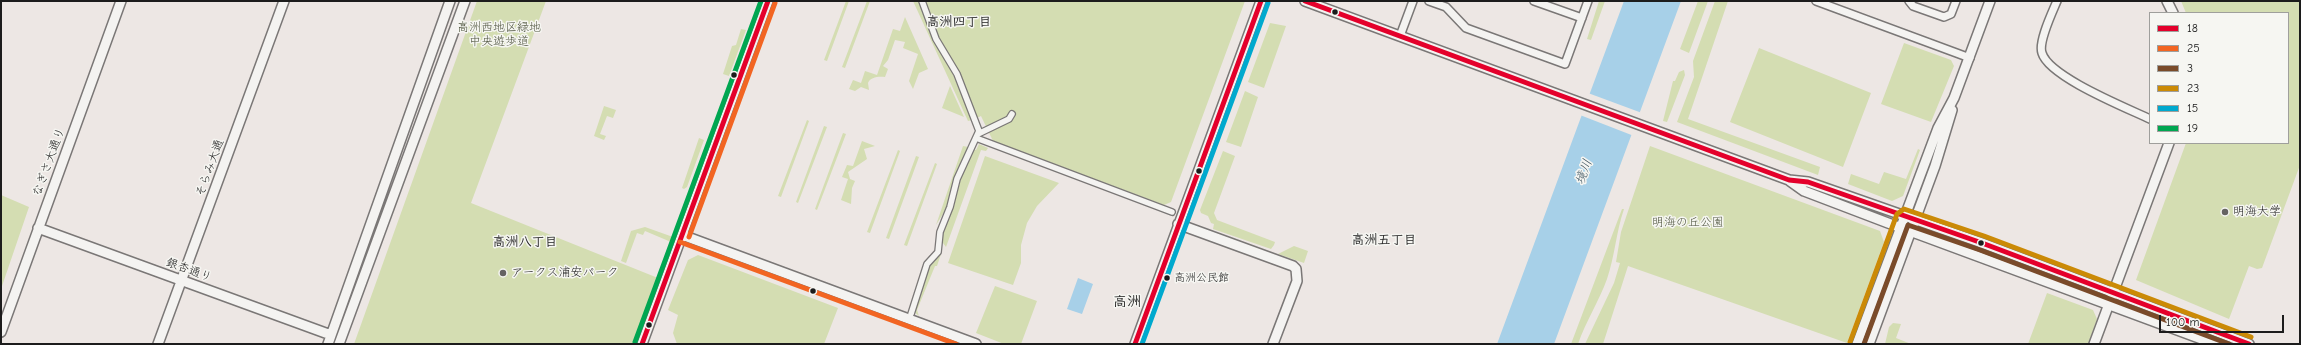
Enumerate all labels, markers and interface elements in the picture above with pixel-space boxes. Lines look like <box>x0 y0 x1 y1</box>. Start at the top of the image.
unlabelled marker <box>1330 7 1340 17</box>
legend <box>2149 12 2289 144</box>
district label: 高洲四丁目 <box>927 14 991 30</box>
park label: 高洲西地区緑地 中央遊歩道 <box>457 21 541 49</box>
text: 18 <box>2187 21 2198 35</box>
text: 25 <box>2187 41 2200 55</box>
text: 3 <box>2187 61 2193 75</box>
unlabelled marker <box>729 70 739 80</box>
text: 23 <box>2187 81 2199 95</box>
text: 15 <box>2187 101 2198 115</box>
text: 19 <box>2187 121 2198 135</box>
street label: なぎさ大通り <box>30 126 68 198</box>
street label: そらみ大通 <box>193 137 227 199</box>
water label: 境川 <box>1572 157 1596 187</box>
unlabelled marker <box>1194 166 1204 176</box>
place label: 明海大学 <box>2233 205 2281 219</box>
marker: 明海大学 <box>2220 207 2230 217</box>
park label: 明海の丘公園 <box>1652 216 1724 230</box>
district label: 高洲五丁目 <box>1352 232 1416 248</box>
district label: 高洲八丁目 <box>493 234 557 250</box>
unlabelled marker <box>1976 238 1986 248</box>
street label: 銀杏通り <box>164 255 214 285</box>
place label: アークス浦安パーク <box>511 266 619 280</box>
marker: アークス浦安パーク <box>498 268 508 278</box>
place label: 高洲公民館 <box>1174 271 1229 285</box>
marker: 高洲公民館 <box>1162 273 1172 283</box>
unlabelled marker <box>808 286 818 296</box>
district label: 高洲 <box>1113 294 1141 310</box>
scale bar <box>2161 307 2286 333</box>
text: 100 m <box>2166 315 2199 329</box>
unlabelled marker <box>644 320 654 330</box>

